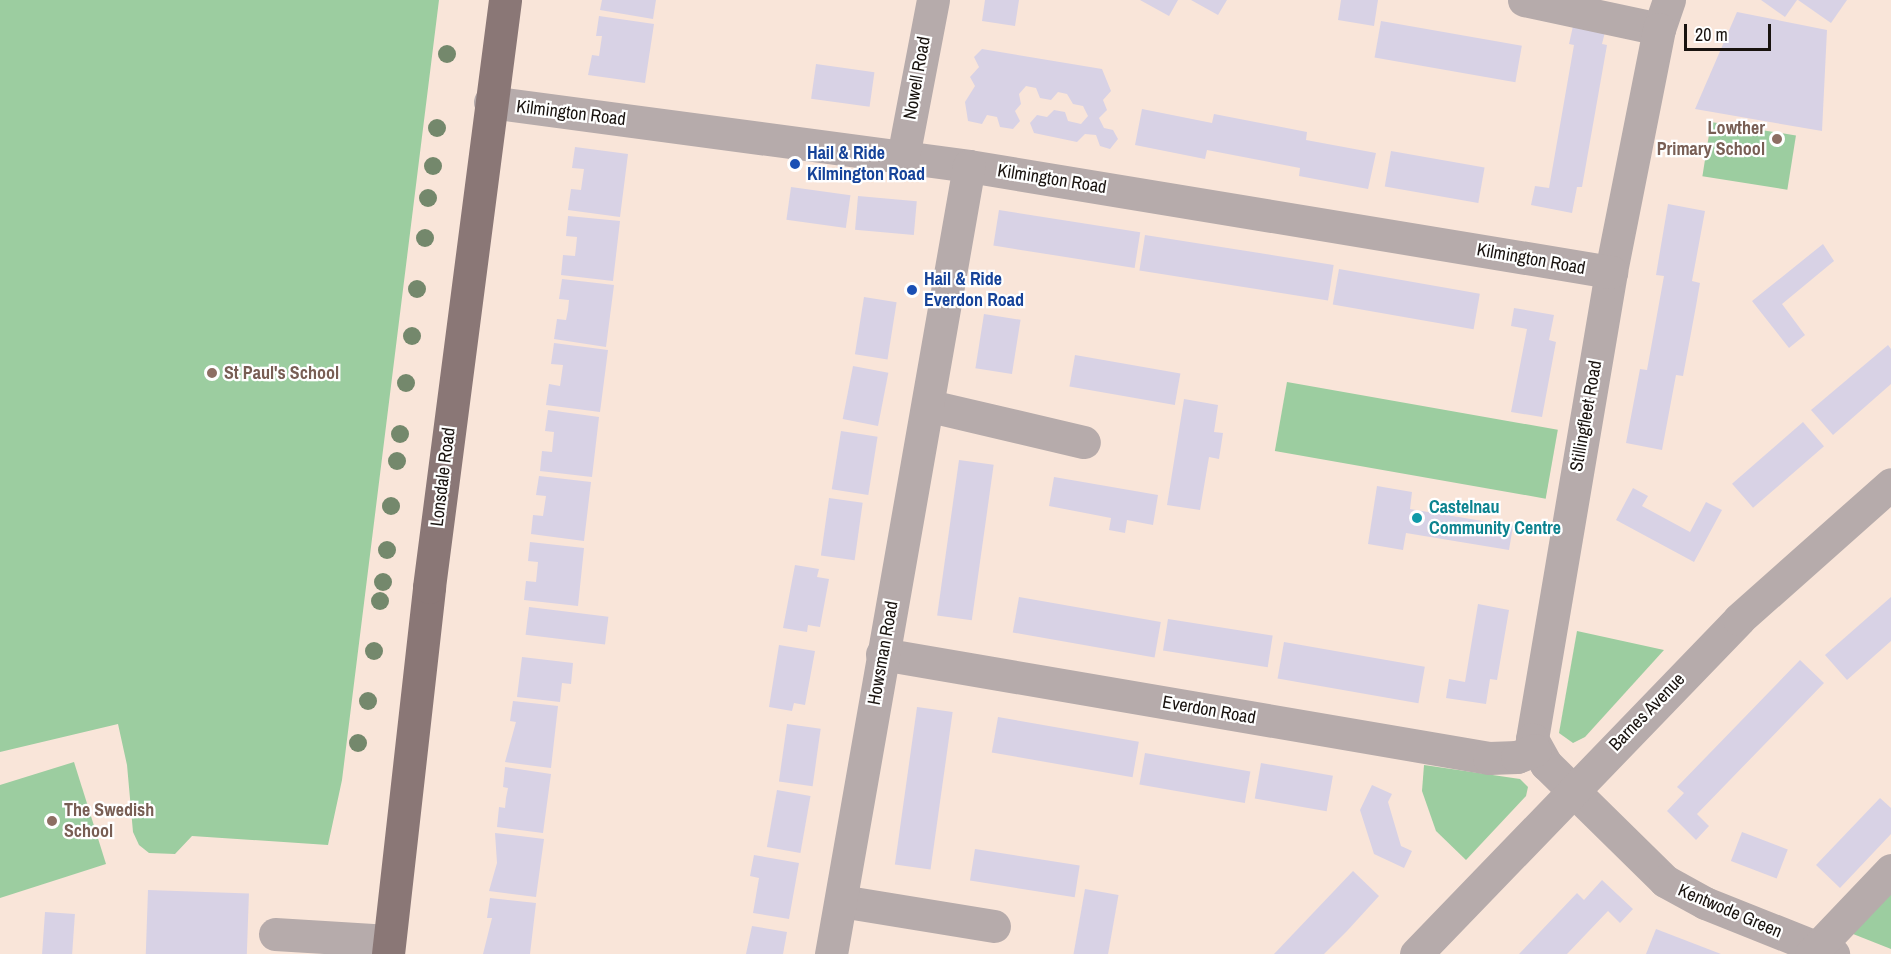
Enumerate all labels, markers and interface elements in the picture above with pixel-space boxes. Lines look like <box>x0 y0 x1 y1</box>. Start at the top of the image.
scale bar <box>1687 12 1774 50</box>
text: 20 m <box>1695 22 1728 47</box>
street label: Nowell Road <box>899 35 935 121</box>
street label: Kilmington Road <box>515 96 627 130</box>
place label: Lowther Primary School <box>1657 118 1765 160</box>
marker: Lowther Primary School <box>1770 132 1784 146</box>
place label: Hail & Ride Kilmington Road <box>807 143 925 186</box>
marker: Hail & Ride Kilmington Road <box>788 157 802 171</box>
street label: Kilmington Road <box>996 160 1108 198</box>
street label: Kilmington Road <box>1475 239 1587 279</box>
place label: Hail & Ride Everdon Road <box>924 269 1024 312</box>
marker: Hail & Ride Everdon Road <box>905 283 919 297</box>
street label: Stillingfleet Road <box>1566 359 1606 473</box>
place label: St Paul's School <box>224 362 339 384</box>
marker: St Paul's School <box>205 366 219 380</box>
street label: Lonsdale Road <box>426 426 460 528</box>
place label: Castelnau Community Centre <box>1429 497 1561 540</box>
marker: Castelnau Community Centre <box>1410 511 1424 525</box>
street label: Howsman Road <box>863 599 903 707</box>
street label: Barnes Avenue <box>1604 668 1690 756</box>
street label: Everdon Road <box>1161 691 1257 729</box>
place label: The Swedish School <box>64 800 154 842</box>
marker: The Swedish School <box>45 814 59 828</box>
street label: Kentwode Green <box>1675 879 1785 943</box>

